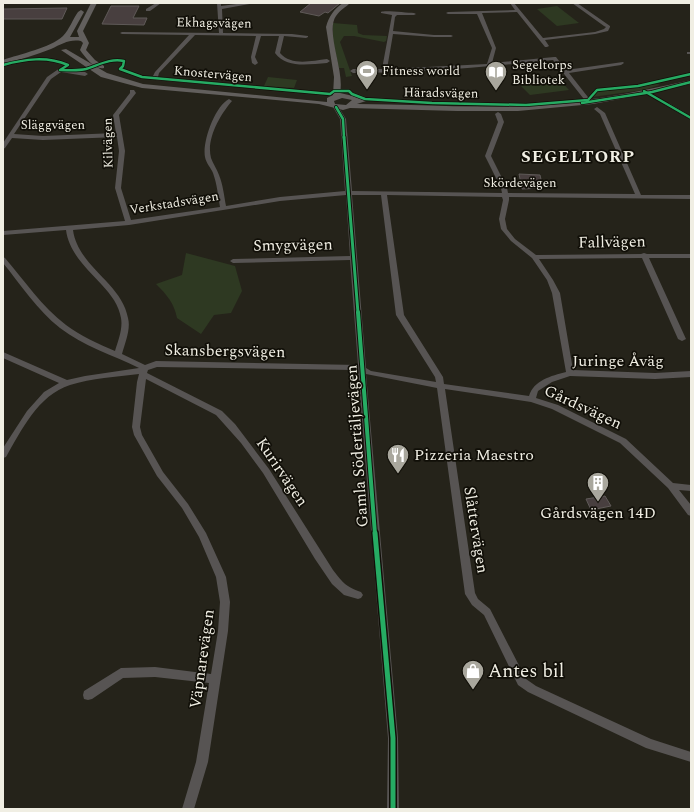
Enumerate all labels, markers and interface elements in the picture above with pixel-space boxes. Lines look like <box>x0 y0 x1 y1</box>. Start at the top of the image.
street label: Ekhagsvägen <box>176 12 252 34</box>
place label: Segeltorps Bibliotek <box>512 55 572 90</box>
sports icon: Fitness world <box>354 58 380 91</box>
library icon: Segeltorps Bibliotek <box>483 59 509 92</box>
street label: Knostervägen <box>173 61 254 87</box>
place label: Fitness world <box>382 61 460 81</box>
street label: Häradsvägen <box>403 82 479 104</box>
street label: Släggvägen <box>21 115 86 135</box>
street label: Kilvägen <box>98 117 118 168</box>
district label: SEGELTORP <box>521 144 635 170</box>
street label: Skördevägen <box>484 173 557 193</box>
street label: Verkstadsvägen <box>128 186 220 220</box>
street label: Fallvägen <box>578 229 646 255</box>
street label: Smygvägen <box>253 232 333 258</box>
street label: Skansbergsvägen <box>164 338 286 364</box>
street label: Juringe Åväg <box>572 349 664 373</box>
street label: Gamla Södertäljevägen <box>339 364 375 528</box>
street label: Gårdsvägen <box>540 379 626 435</box>
street label: Kurirvägen <box>250 433 314 511</box>
restaurant icon: Pizzeria Maestro <box>385 442 411 475</box>
place label: Pizzeria Maestro <box>414 443 534 467</box>
building icon: Gårdsvägen 14D <box>585 470 611 503</box>
street label: Slåttervägen <box>457 485 495 575</box>
place label: Gårdsvägen 14D <box>540 501 656 525</box>
street label: Väpnarevägen <box>183 608 221 710</box>
place label: Antes bil <box>488 657 564 686</box>
shop icon: Antes bil <box>460 658 486 691</box>

